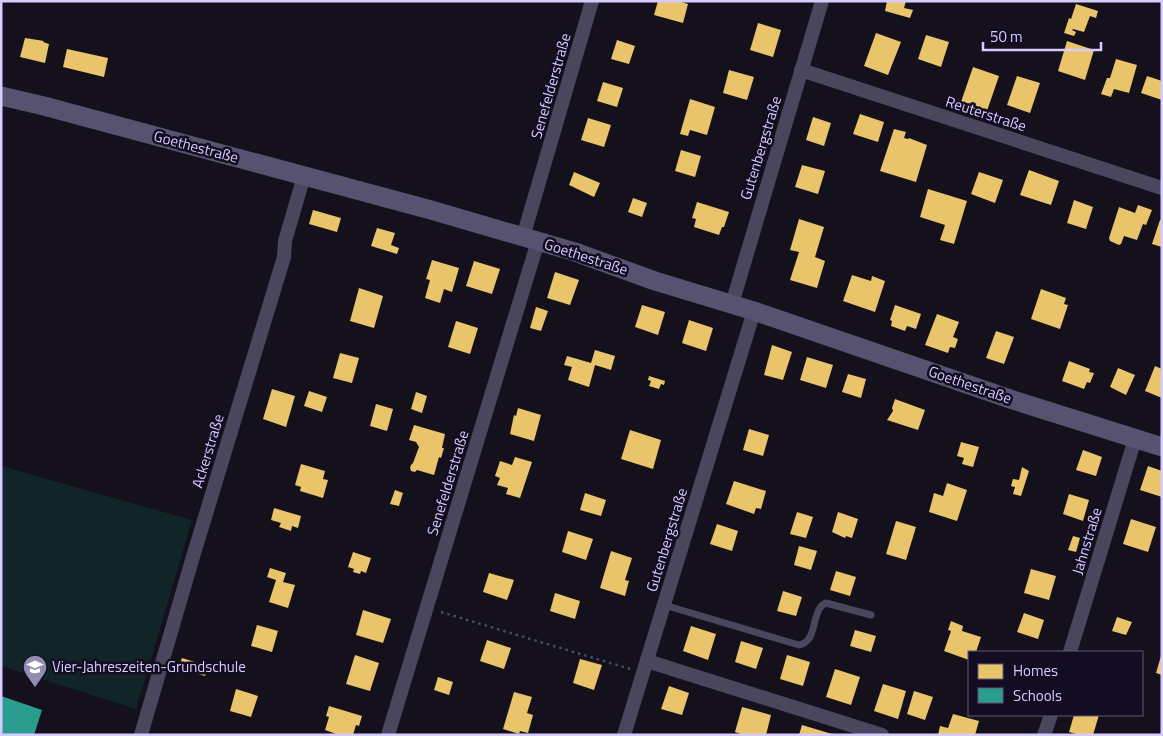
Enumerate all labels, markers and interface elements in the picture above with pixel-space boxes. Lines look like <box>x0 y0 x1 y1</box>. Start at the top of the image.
scale bar <box>983 20 1100 52</box>
text: 50 m <box>990 25 1023 48</box>
street label: Senefelderstraße <box>524 30 577 141</box>
street label: Reuterstraße <box>943 90 1030 137</box>
street label: Gutenbergstraße <box>734 93 787 203</box>
street label: Goethestraße <box>151 124 241 169</box>
street label: Goethestraße <box>541 232 631 281</box>
street label: Goethestraße <box>925 360 1015 410</box>
street label: Ackerstraße <box>185 411 230 491</box>
street label: Senefelderstraße <box>421 427 474 538</box>
street label: Gutenbergstraße <box>640 485 693 595</box>
street label: Jahnstraße <box>1065 504 1108 577</box>
legend <box>968 651 1143 716</box>
school or university icon: Vier-Jahreszeiten-Grundschule <box>22 654 48 688</box>
place label: Vier-Jahreszeiten-Grundschule <box>52 655 246 678</box>
text: Homes <box>1013 659 1058 682</box>
text: Schools <box>1013 684 1062 707</box>

